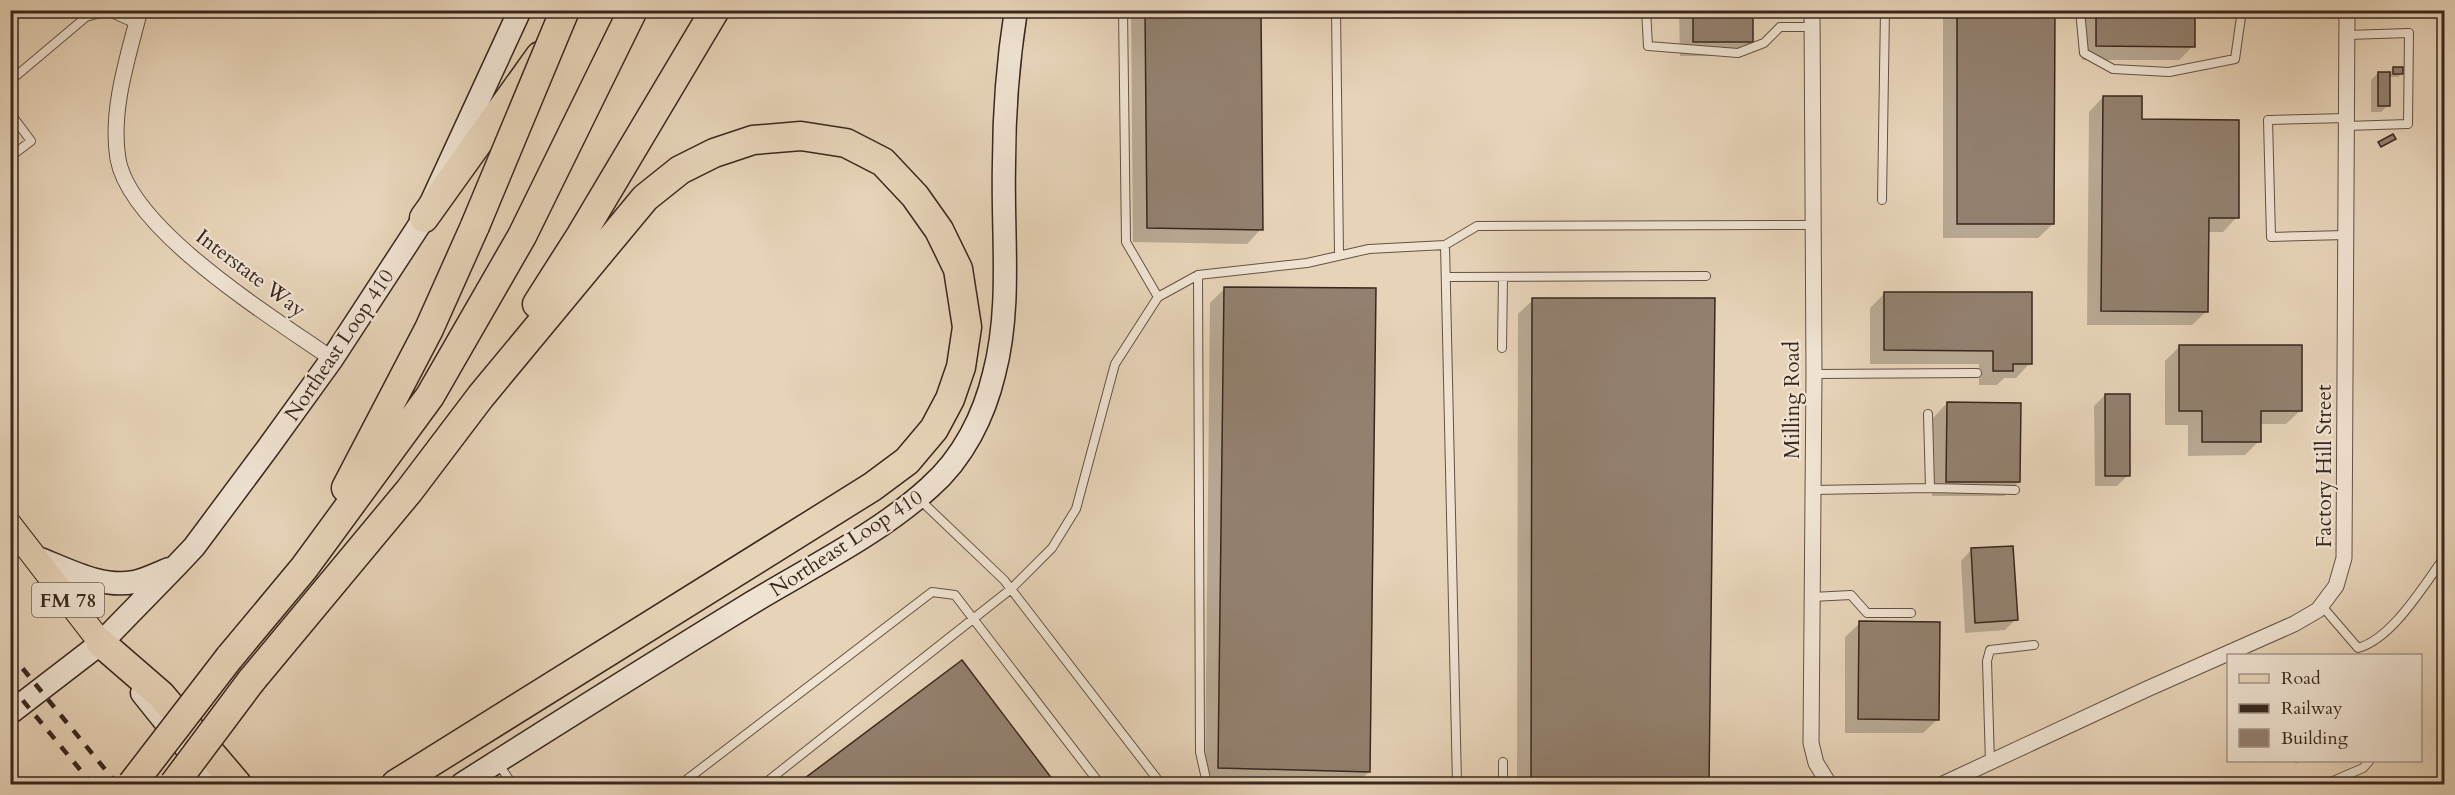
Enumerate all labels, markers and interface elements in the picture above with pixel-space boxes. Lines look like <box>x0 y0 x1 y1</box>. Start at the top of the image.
street label: Interstate Way <box>190 222 312 324</box>
street label: Northeast Loop 410 <box>278 264 401 427</box>
street label: Milling Road <box>1778 341 1807 459</box>
street label: Factory Hill Street <box>2310 384 2339 548</box>
street label: Northeast Loop 410 <box>764 483 929 604</box>
road number: FM 78 <box>32 583 104 617</box>
legend <box>2227 654 2422 762</box>
text: Road <box>2281 666 2321 691</box>
text: Railway <box>2281 696 2343 721</box>
text: Building <box>2281 726 2349 751</box>

